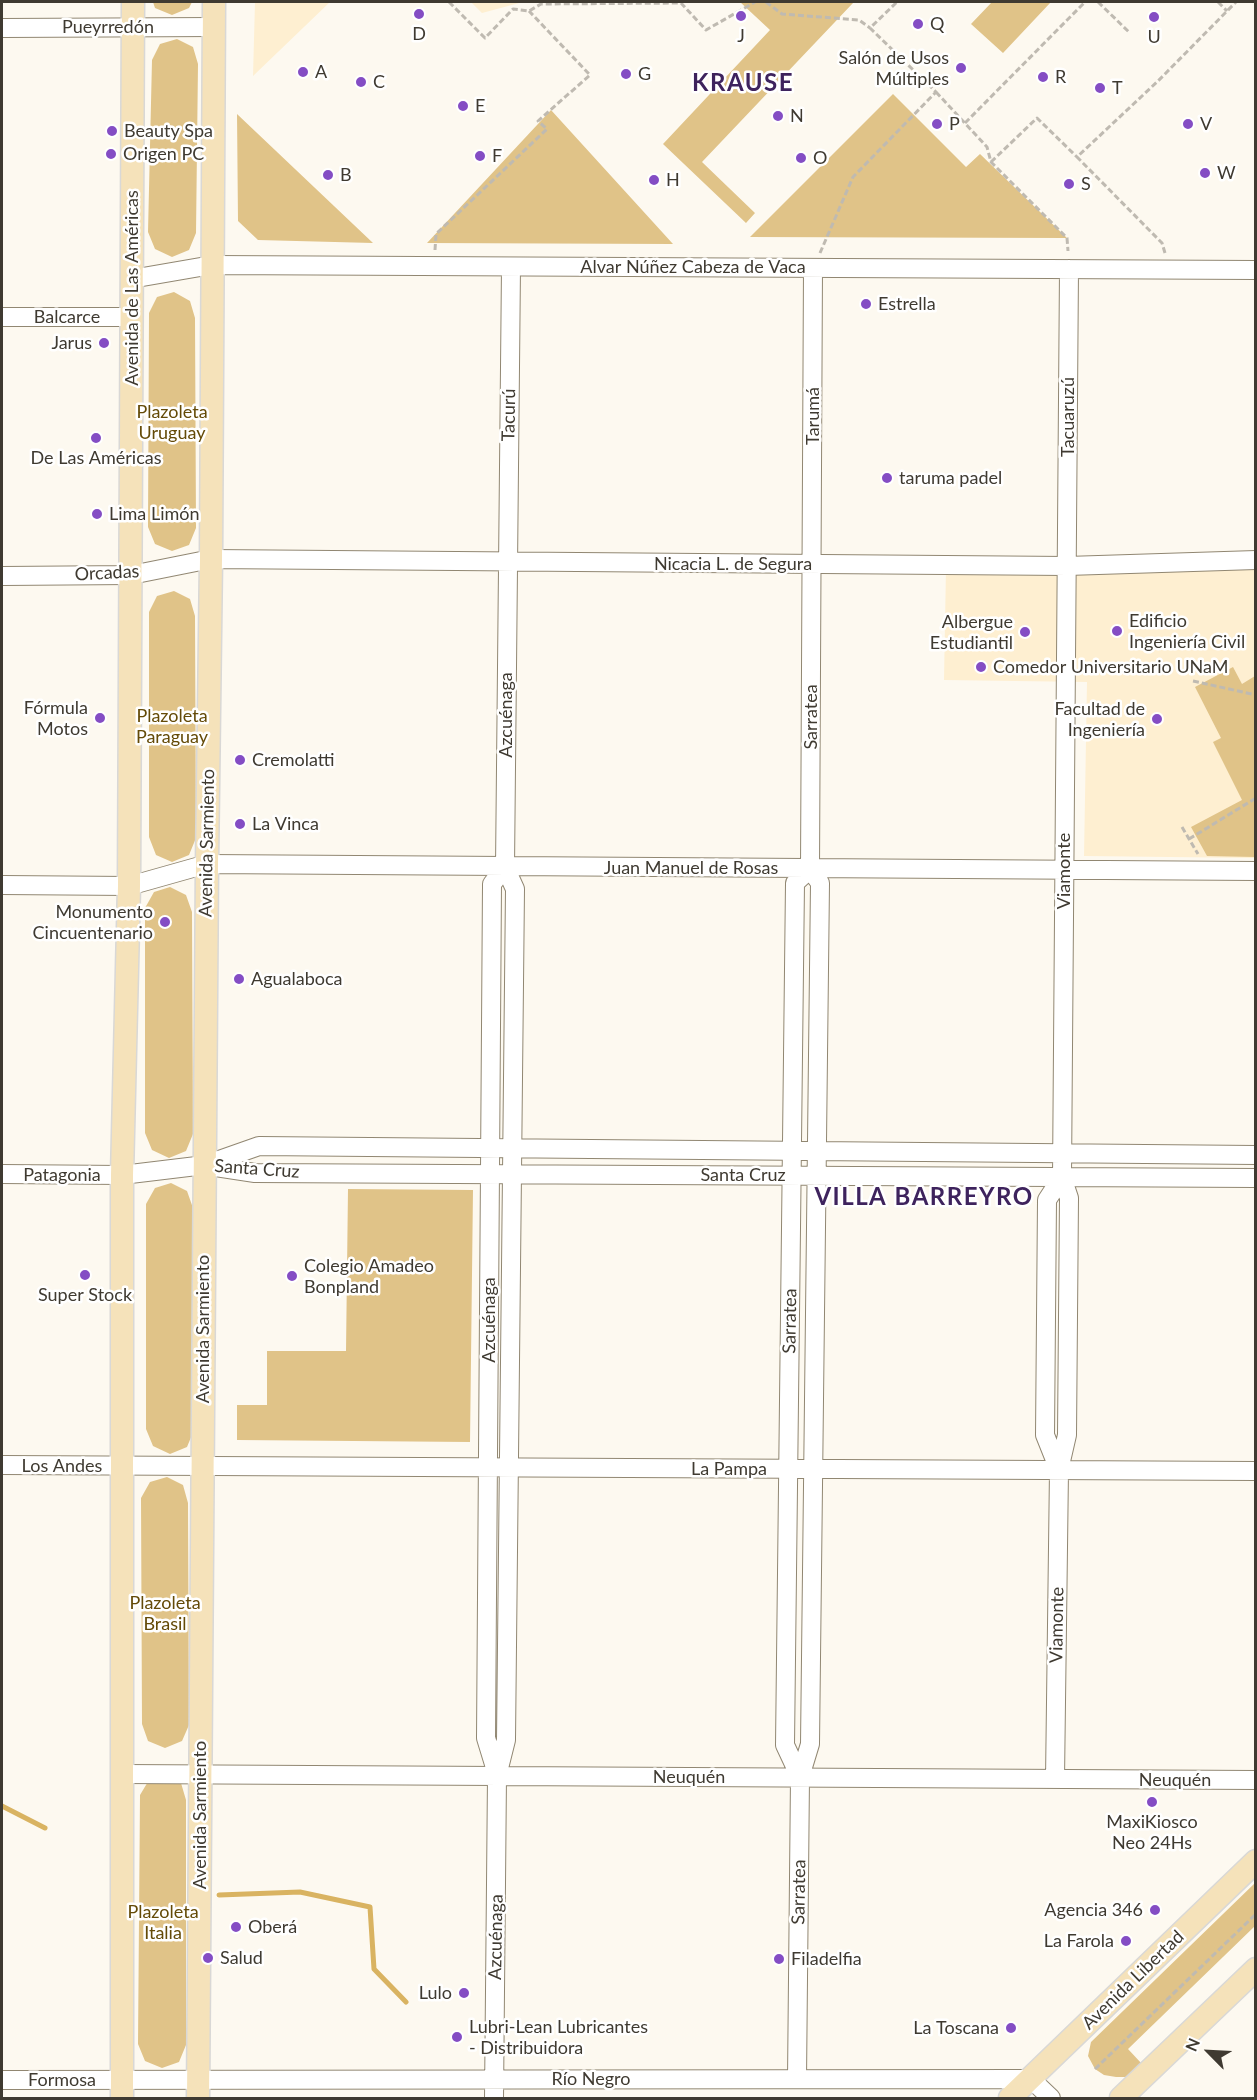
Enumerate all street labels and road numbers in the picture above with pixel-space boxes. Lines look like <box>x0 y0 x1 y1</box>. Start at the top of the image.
street label: Pueyrredón <box>62 16 154 38</box>
street label: Avenida de Las Américas <box>121 190 143 386</box>
street label: Alvar Núñez Cabeza de Vaca <box>580 256 806 278</box>
street label: Balcarce <box>34 306 100 328</box>
street label: Tacuaruzú <box>1057 377 1079 457</box>
street label: Tarumá <box>802 387 824 445</box>
street label: Tacurú <box>498 388 520 442</box>
street label: Nicacia L. de Segura <box>654 553 812 575</box>
street label: Orcadas <box>74 561 140 585</box>
street label: Azcuénaga <box>495 672 517 758</box>
street label: Sarratea <box>800 684 822 750</box>
street label: Avenida Sarmiento <box>195 769 219 917</box>
street label: Viamonte <box>1053 833 1075 909</box>
street label: Juan Manuel de Rosas <box>604 857 778 879</box>
street label: Santa Cruz <box>214 1155 300 1183</box>
street label: Patagonia <box>23 1164 101 1186</box>
street label: Santa Cruz <box>700 1164 786 1186</box>
street label: Avenida Sarmiento <box>192 1255 214 1403</box>
street label: Azcuénaga <box>478 1277 500 1363</box>
street label: Sarratea <box>779 1288 801 1354</box>
street label: Los Andes <box>22 1455 102 1477</box>
street label: La Pampa <box>691 1458 767 1480</box>
street label: Viamonte <box>1046 1587 1068 1663</box>
street label: Avenida Sarmiento <box>189 1741 211 1889</box>
street label: Neuquén <box>653 1766 725 1788</box>
street label: Neuquén <box>1139 1769 1211 1791</box>
street label: Sarratea <box>788 1859 810 1925</box>
street label: Azcuénaga <box>484 1894 508 1980</box>
street label: Avenida Libertad <box>1078 1926 1188 2034</box>
street label: Río Negro <box>551 2068 631 2090</box>
street label: Formosa <box>28 2069 96 2091</box>

